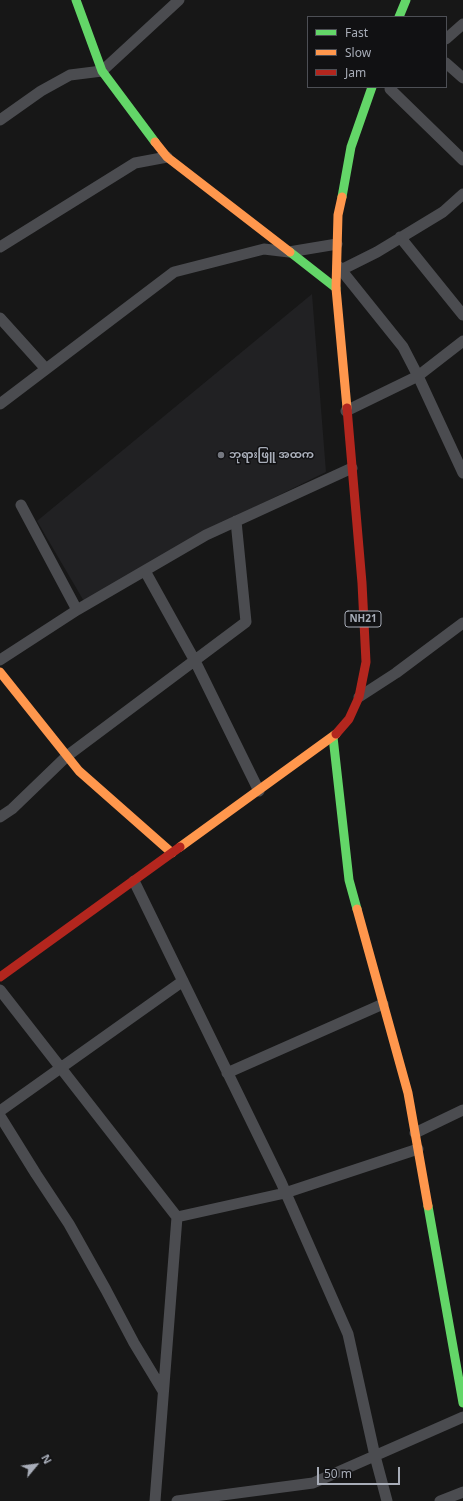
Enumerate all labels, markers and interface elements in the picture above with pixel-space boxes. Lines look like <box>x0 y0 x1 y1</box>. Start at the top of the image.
legend <box>307 16 447 88</box>
text: Fast <box>345 24 368 41</box>
text: Slow <box>345 44 371 61</box>
text: Jam <box>345 64 366 81</box>
place label: ဘုရားဖြူ အထက <box>229 448 314 462</box>
marker: ဘုရားဖြူ အထက <box>216 450 226 460</box>
road number: NH21 <box>345 611 381 627</box>
north arrow <box>16 1445 56 1485</box>
text: N <box>38 1451 56 1466</box>
scale bar <box>319 1459 402 1485</box>
text: 50 m <box>324 1465 352 1482</box>

